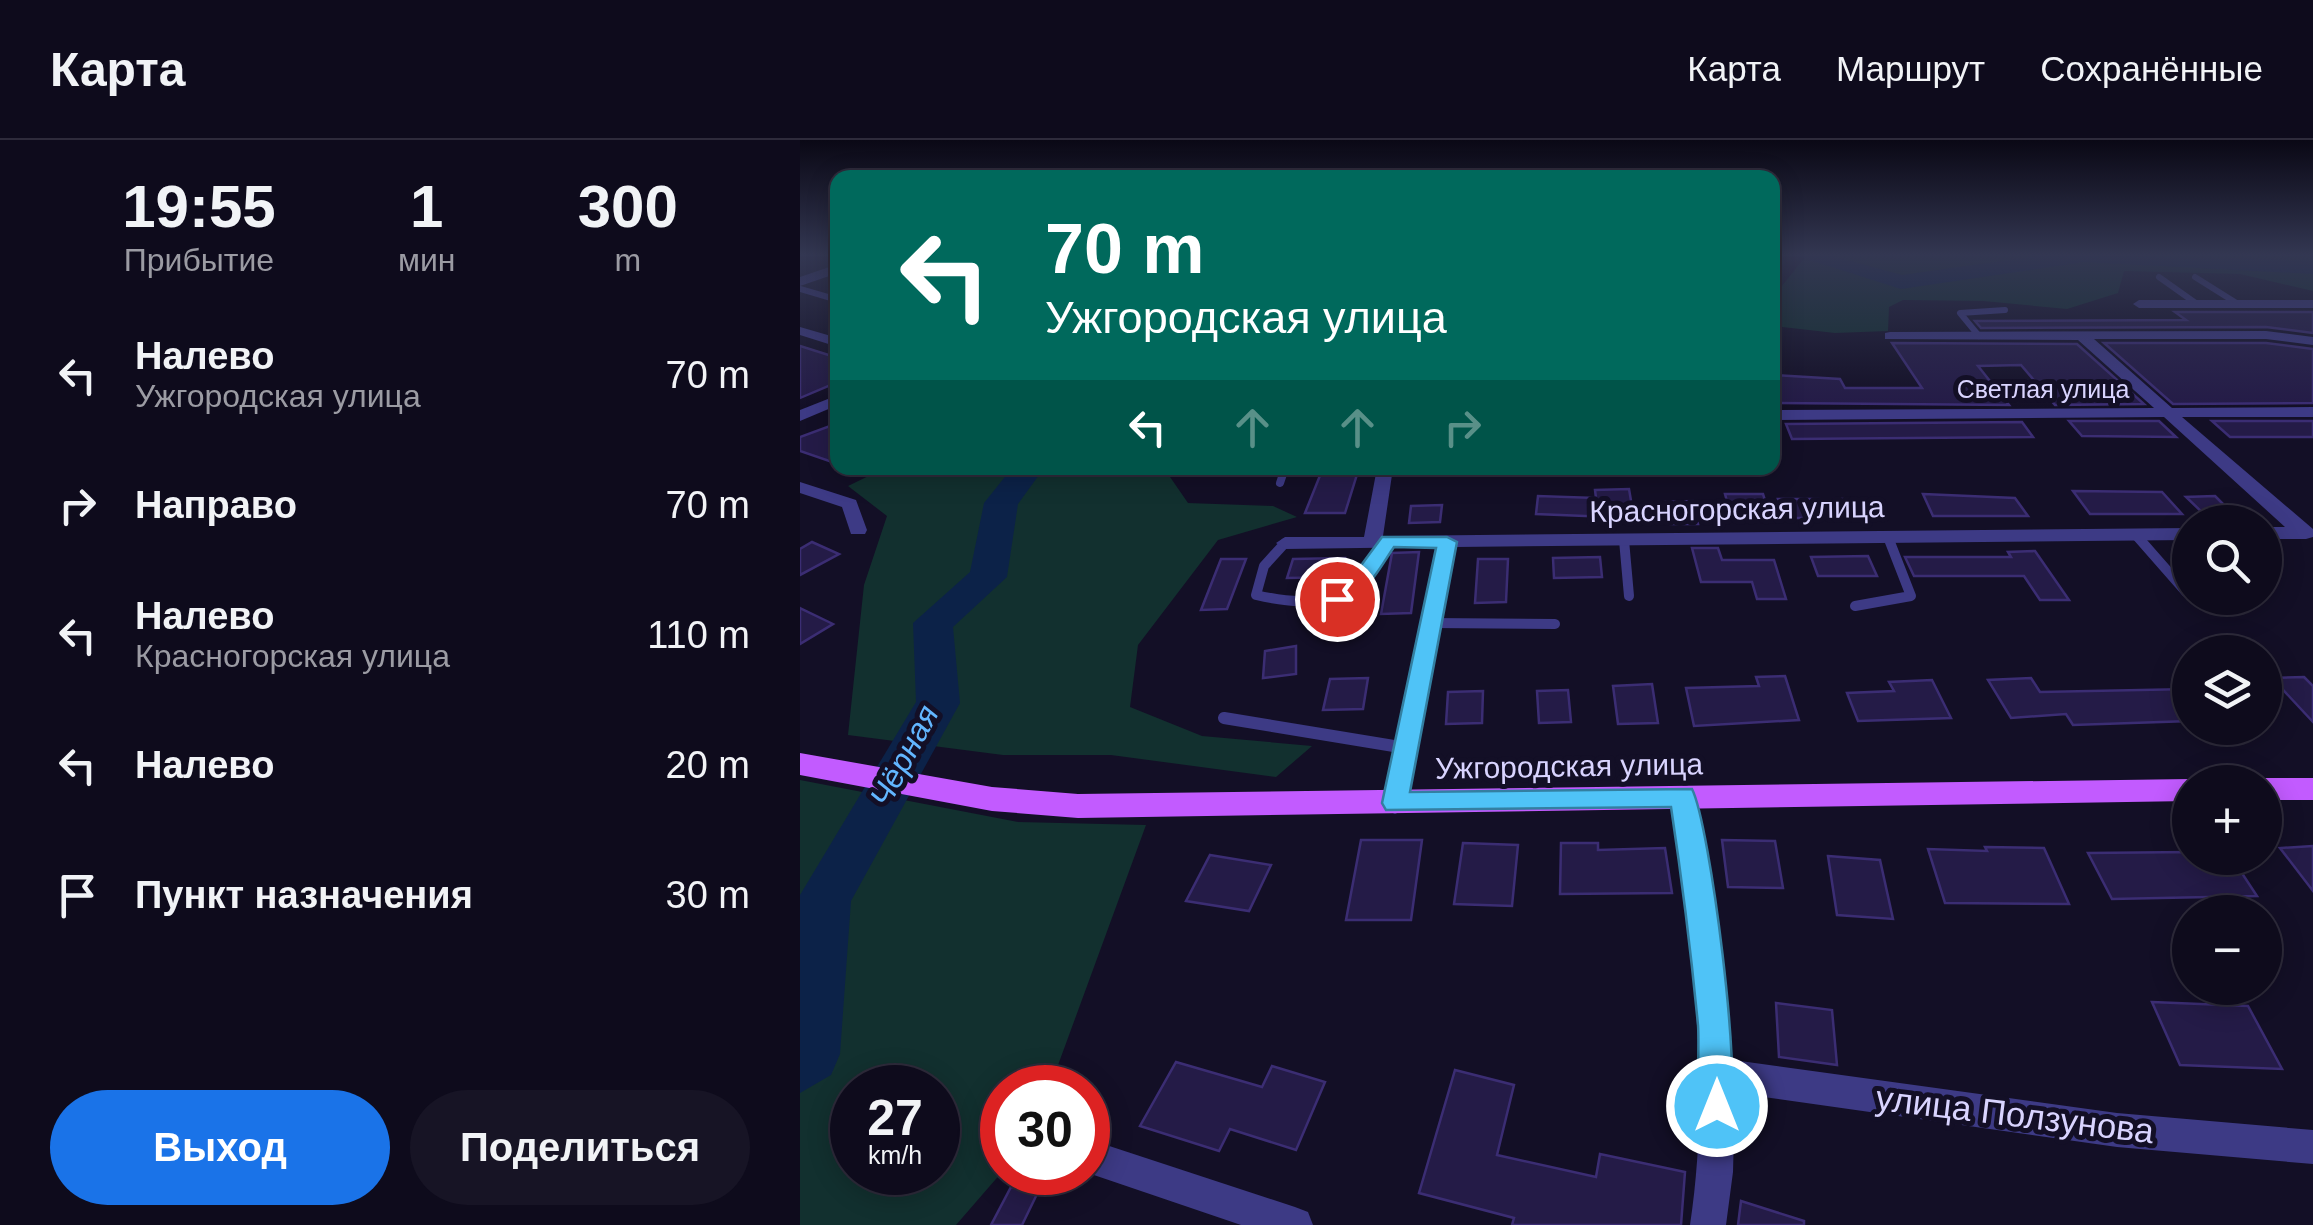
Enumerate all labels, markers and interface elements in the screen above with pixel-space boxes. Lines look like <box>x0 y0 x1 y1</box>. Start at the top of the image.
text: Карта <box>50 43 185 96</box>
text: Карта <box>1687 49 1781 88</box>
text: Маршрут <box>1836 49 1985 88</box>
text: Сохранённые <box>2040 49 2263 88</box>
text: 19:55 <box>122 173 276 240</box>
text: 1 <box>410 173 443 240</box>
text: 300 <box>578 173 678 240</box>
icon: left <box>880 210 1010 340</box>
text: 70 m <box>1045 210 1205 288</box>
text: Прибытие <box>124 242 274 278</box>
text: мин <box>398 242 455 278</box>
text: m <box>614 242 641 278</box>
text: Ужгородская улица <box>1045 292 1447 343</box>
text: Налево <box>135 335 274 377</box>
icon: left <box>50 348 105 403</box>
text: 70 m <box>666 354 750 396</box>
street label: Светлая улица <box>1957 375 2129 403</box>
text: Ужгородская улица <box>135 378 421 414</box>
icon: left <box>1120 400 1175 455</box>
icon: ahead <box>1225 400 1280 455</box>
icon: ahead <box>1330 400 1385 455</box>
icon: right <box>1435 400 1490 455</box>
icon: right <box>50 478 105 533</box>
text: Направо <box>135 484 297 526</box>
text: 70 m <box>666 484 750 526</box>
street label: Красногорская улица <box>1589 490 1885 528</box>
map controls <box>2172 505 2282 1005</box>
button: search <box>2172 505 2282 615</box>
pin <box>1295 557 1380 642</box>
icon: arrive <box>1310 572 1365 627</box>
text: Налево <box>135 595 274 637</box>
icon: left <box>50 608 105 663</box>
text: 110 m <box>647 614 750 656</box>
button: layers <box>2172 635 2282 745</box>
text: Красногорская улица <box>135 638 450 674</box>
water label: Чёрная <box>862 699 946 813</box>
icon: left <box>50 738 105 793</box>
text: Налево <box>135 744 274 786</box>
text: 20 m <box>666 744 750 786</box>
street label: Ужгородская улица <box>1435 747 1703 785</box>
button: + <box>2172 765 2282 875</box>
icon: arrive <box>50 868 105 923</box>
text: Пункт назначения <box>135 874 473 916</box>
text: 30 m <box>666 874 750 916</box>
button: − <box>2172 895 2282 1005</box>
position arrow <box>1665 1054 1769 1158</box>
speed limit sign: 30 <box>980 1065 1110 1195</box>
street label: улица Ползунова <box>1874 1078 2157 1150</box>
button: Выход <box>50 1090 390 1205</box>
button: Поделиться <box>410 1090 750 1205</box>
text: 27 <box>867 1090 923 1146</box>
text: km/h <box>868 1141 922 1169</box>

